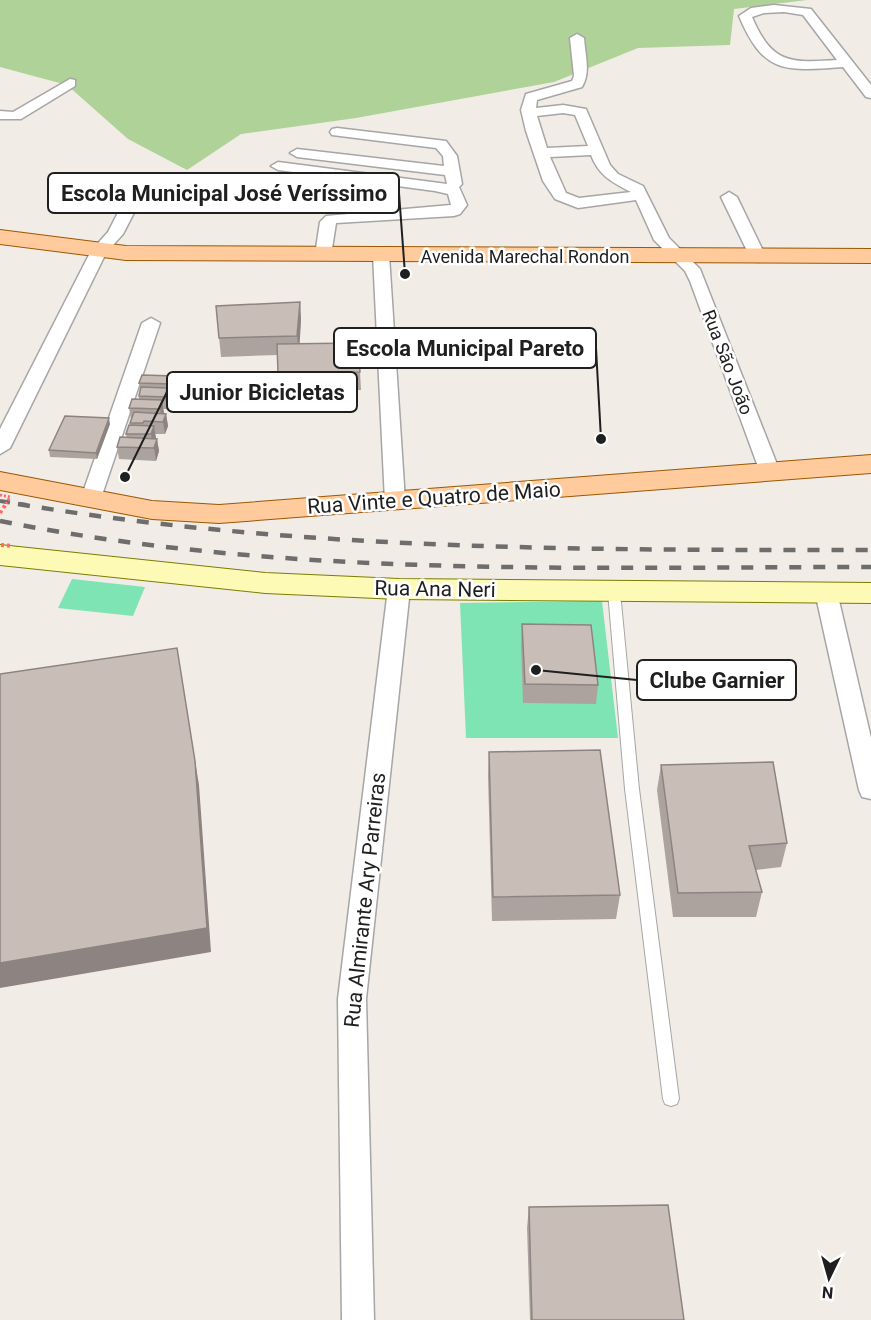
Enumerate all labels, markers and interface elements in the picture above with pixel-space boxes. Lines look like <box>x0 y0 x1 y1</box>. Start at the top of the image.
callout: Escola Municipal José Veríssimo <box>48 173 399 213</box>
text: Escola Municipal José Veríssimo <box>61 181 387 206</box>
street label: Avenida Marechal Rondon <box>421 246 629 267</box>
street label: Rua São João <box>698 307 758 417</box>
callout: Escola Municipal Pareto <box>334 328 596 368</box>
text: Escola Municipal Pareto <box>346 336 584 361</box>
callout: Junior Bicicletas <box>167 372 357 412</box>
text: Junior Bicicletas <box>179 380 345 405</box>
street label: Rua Vinte e Quatro de Maio <box>306 477 562 519</box>
street label: Rua Ana Neri <box>374 576 496 602</box>
callout: Clube Garnier <box>637 660 796 700</box>
text: Clube Garnier <box>649 668 785 693</box>
street label: Rua Almirante Ary Parreiras <box>340 771 390 1029</box>
north arrow <box>799 1248 859 1308</box>
text: N <box>821 1282 834 1302</box>

